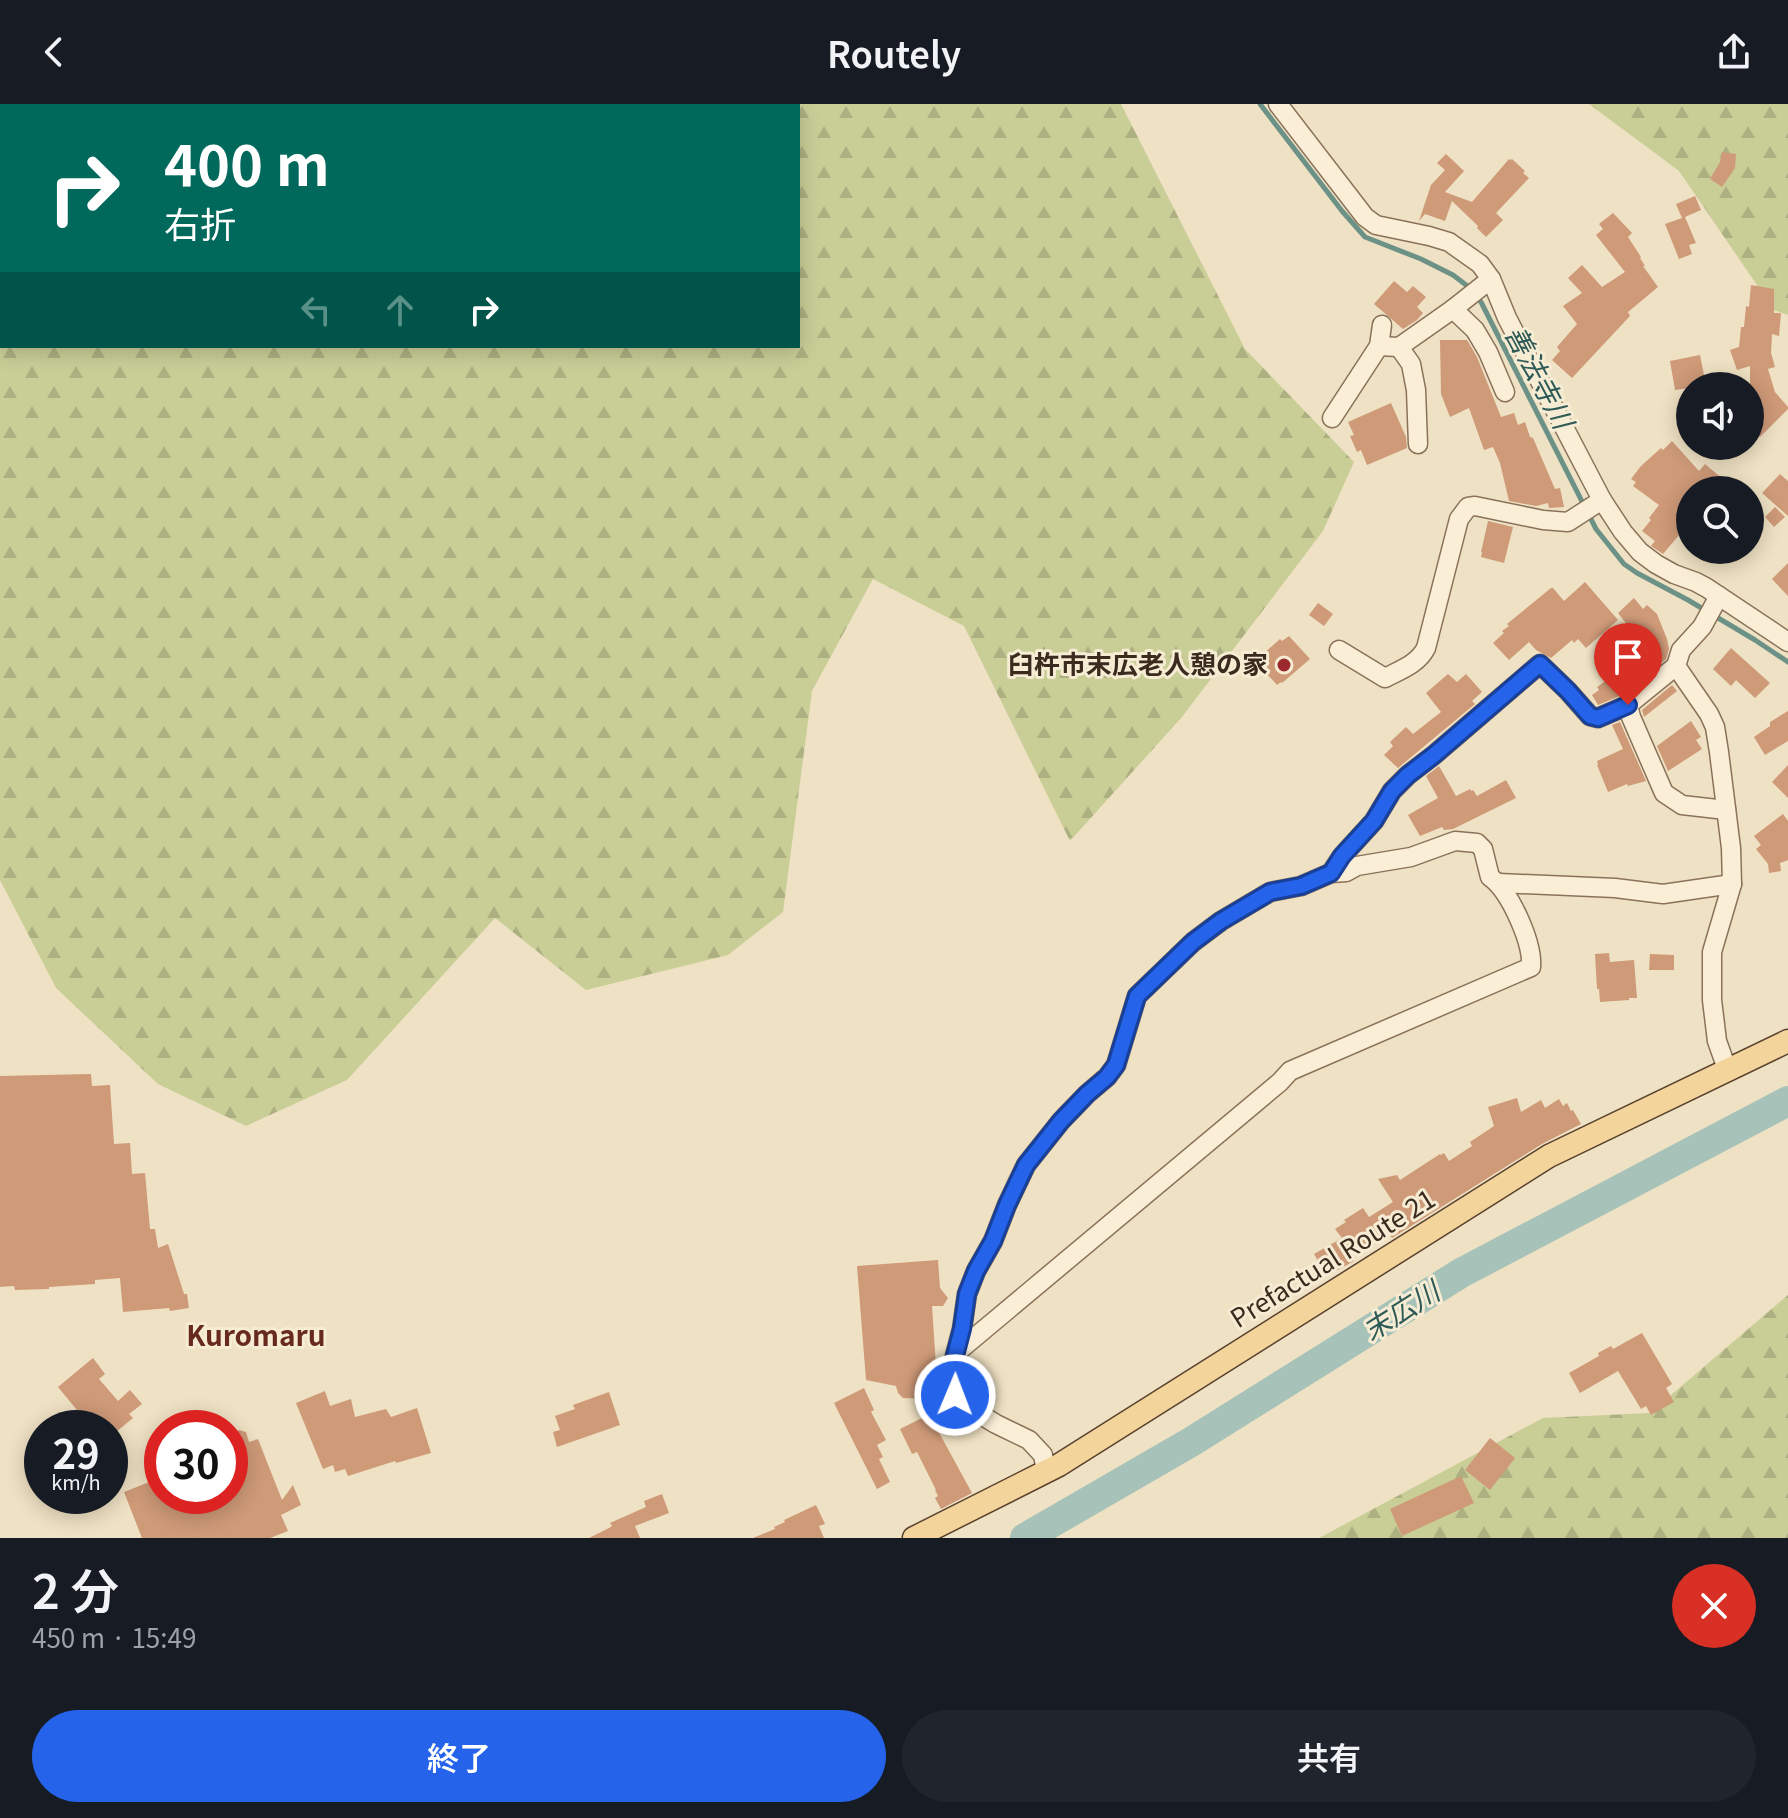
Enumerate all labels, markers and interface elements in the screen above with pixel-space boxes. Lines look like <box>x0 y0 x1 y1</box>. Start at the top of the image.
text: Routely <box>827 26 961 78</box>
icon: back <box>32 30 76 74</box>
icon: share <box>1712 30 1756 74</box>
text: 400 m <box>164 121 330 202</box>
icon: right <box>32 136 136 240</box>
text: 右折 <box>164 196 236 248</box>
icon: left <box>294 288 338 332</box>
icon: ahead <box>378 288 422 332</box>
icon: right <box>462 288 506 332</box>
water label: 善法寺川 <box>1497 317 1586 438</box>
map controls <box>1676 372 1764 564</box>
button: sound <box>1676 372 1764 460</box>
button: search <box>1676 476 1764 564</box>
pin <box>1594 623 1662 705</box>
icon: arrive <box>1606 635 1650 679</box>
place label: 臼杵市末広老人憩の家 <box>1008 644 1268 681</box>
marker: 臼杵市末広老人憩の家 <box>1275 656 1293 674</box>
street label: Prefactual Route 21 <box>1222 1179 1441 1335</box>
water label: 末広川 <box>1354 1269 1449 1349</box>
district label: Kuromaru <box>186 1314 326 1354</box>
position arrow <box>913 1353 997 1437</box>
speed limit sign: 30 <box>144 1410 248 1514</box>
text: 29 <box>52 1423 100 1481</box>
text: km/h <box>51 1467 101 1496</box>
text: 2 分 <box>32 1553 119 1623</box>
button: close <box>1672 1564 1756 1648</box>
text: 450 m · 15:49 <box>32 1618 196 1655</box>
button: 終了 <box>32 1710 886 1802</box>
button: 共有 <box>902 1710 1756 1802</box>

